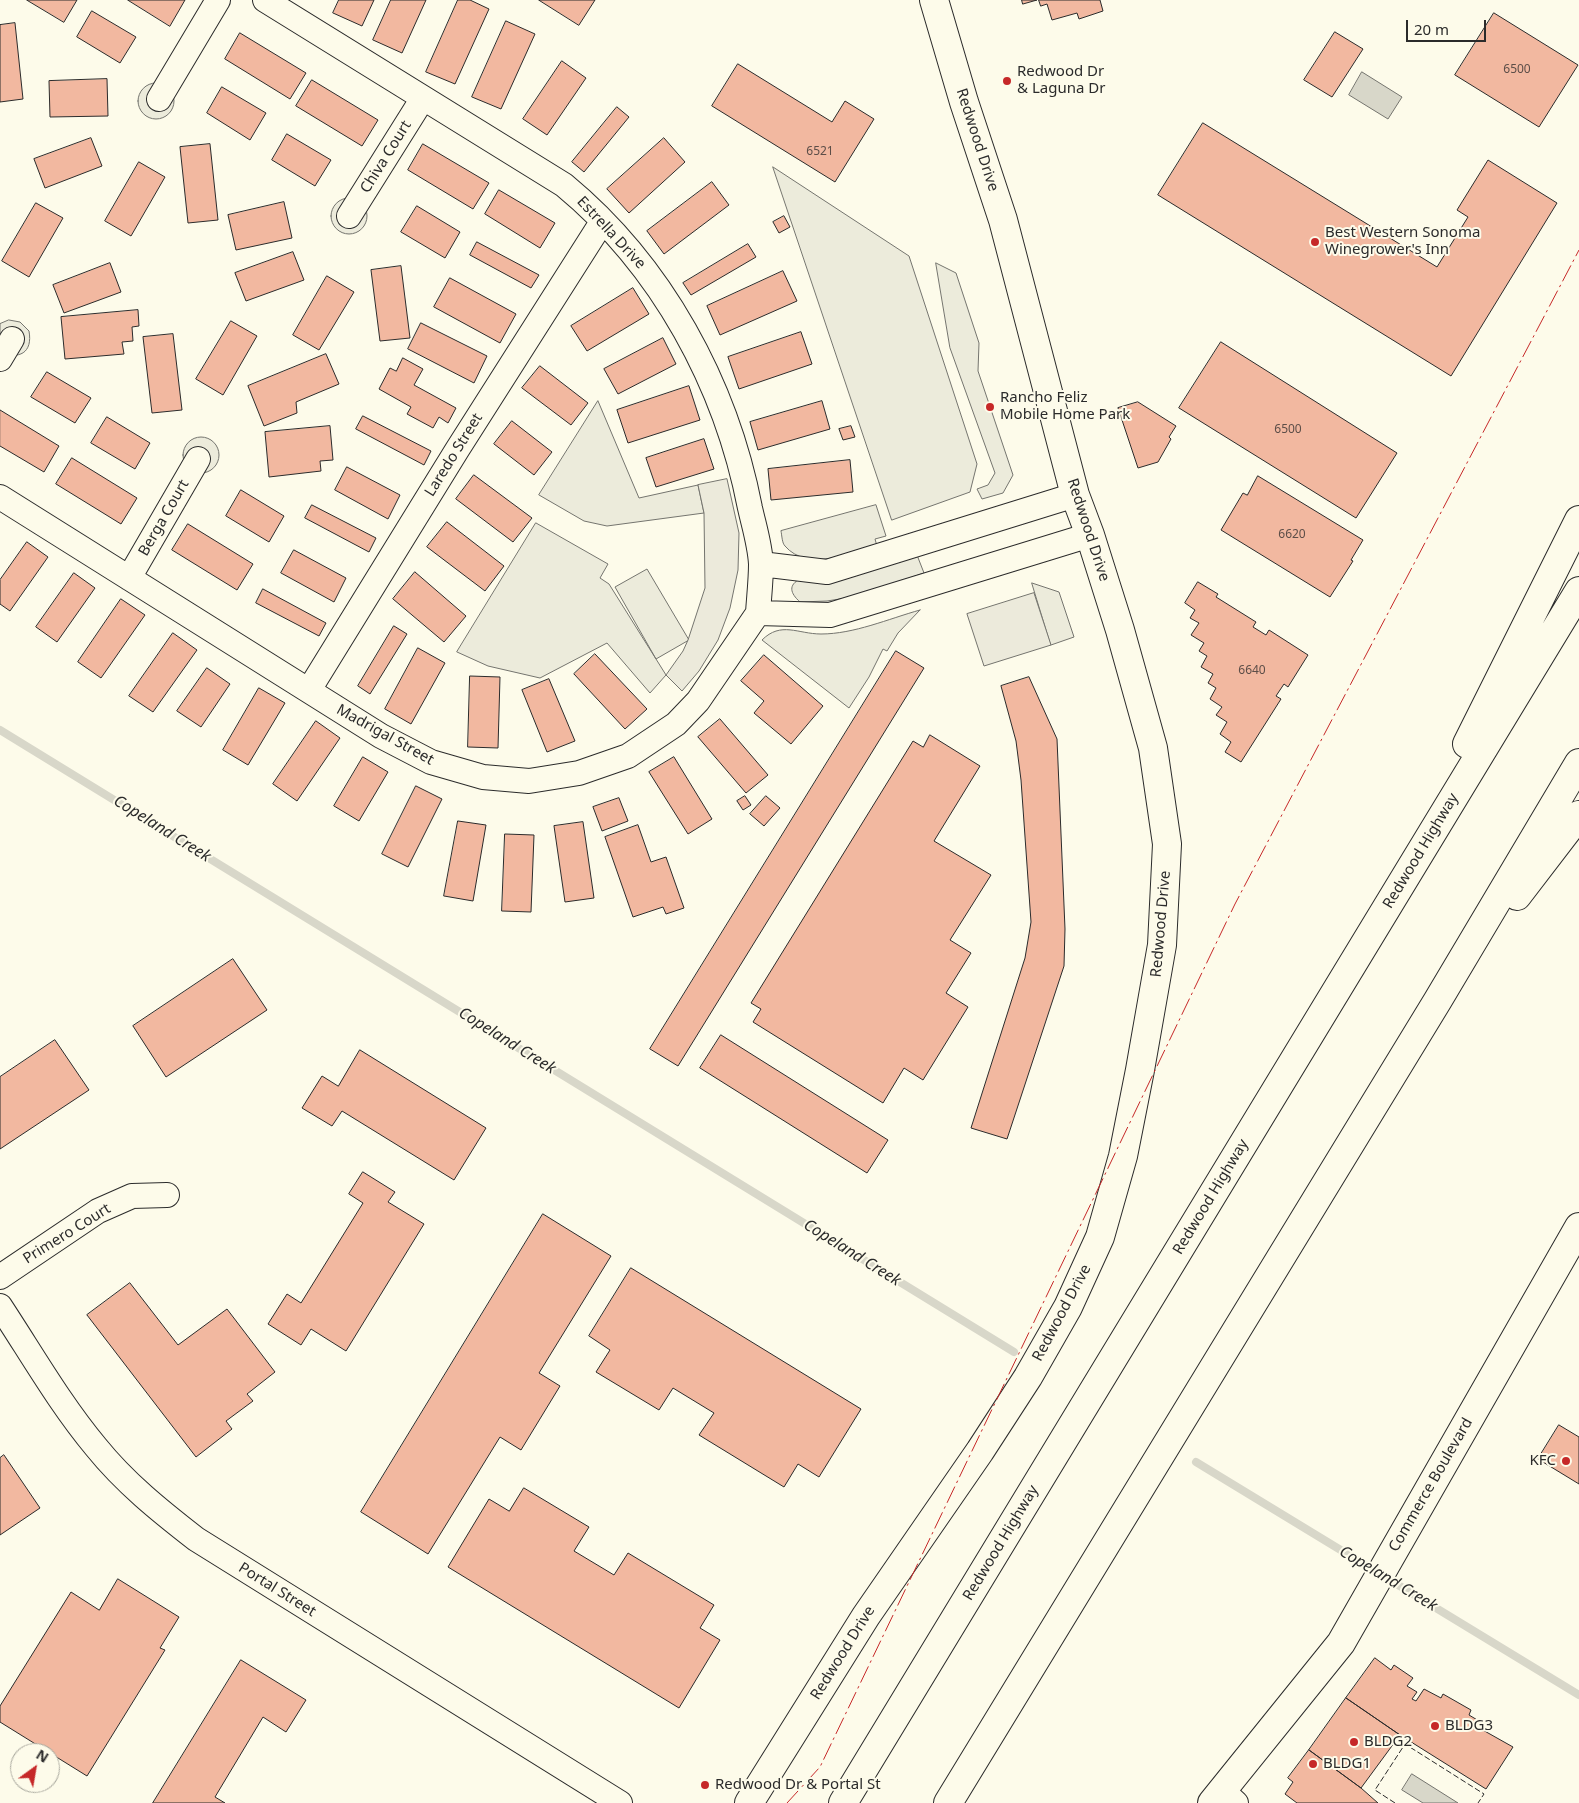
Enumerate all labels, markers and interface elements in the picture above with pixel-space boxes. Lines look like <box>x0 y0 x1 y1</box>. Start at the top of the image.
scale bar <box>1409 10 1489 42</box>
text: 20 m <box>1414 19 1449 39</box>
place label: Redwood Dr & Laguna Dr <box>1017 63 1105 98</box>
house number: 6500 <box>1503 63 1531 77</box>
marker: Redwood Dr & Laguna Dr <box>1001 75 1013 87</box>
street label: Redwood Drive <box>952 86 1002 194</box>
street label: Chiva Court <box>357 117 415 197</box>
house number: 6521 <box>806 145 834 159</box>
street label: Estrella Drive <box>573 193 649 273</box>
place label: Best Western Sonoma Winegrower's Inn <box>1325 224 1480 259</box>
marker: Best Western Sonoma Winegrower's Inn <box>1309 236 1321 248</box>
place label: Rancho Feliz Mobile Home Park <box>1000 389 1130 424</box>
marker: Rancho Feliz Mobile Home Park <box>984 401 996 413</box>
street label: Laredo Street <box>421 410 487 500</box>
house number: 6500 <box>1274 423 1302 437</box>
street label: Redwood Drive <box>1063 476 1113 584</box>
street label: Berga Court <box>135 477 193 559</box>
house number: 6620 <box>1278 528 1306 542</box>
house number: 6640 <box>1238 664 1266 678</box>
street label: Madrigal Street <box>333 701 437 769</box>
street label: Redwood Highway <box>1379 790 1463 912</box>
water label: Copeland Creek <box>110 791 214 867</box>
street label: Redwood Drive <box>1147 870 1175 978</box>
water label: Copeland Creek <box>455 1003 559 1079</box>
street label: Redwood Highway <box>1169 1136 1253 1258</box>
street label: Primero Court <box>20 1200 114 1268</box>
water label: Copeland Creek <box>800 1215 904 1291</box>
street label: Redwood Drive <box>1029 1261 1095 1365</box>
street label: Commerce Boulevard <box>1385 1415 1477 1555</box>
place label: KFC <box>1529 1452 1556 1470</box>
marker: KFC <box>1560 1455 1572 1467</box>
street label: Redwood Highway <box>959 1482 1043 1604</box>
water label: Copeland Creek <box>1336 1542 1440 1616</box>
street label: Portal Street <box>235 1559 319 1621</box>
street label: Redwood Drive <box>807 1603 879 1703</box>
place label: BLDG3 <box>1445 1717 1493 1735</box>
marker: BLDG3 <box>1429 1720 1441 1732</box>
place label: BLDG2 <box>1364 1733 1412 1751</box>
marker: BLDG2 <box>1348 1736 1360 1748</box>
north arrow <box>10 1743 60 1793</box>
text: N <box>33 1745 53 1767</box>
place label: BLDG1 <box>1323 1755 1371 1773</box>
marker: BLDG1 <box>1307 1758 1319 1770</box>
place label: Redwood Dr & Portal St <box>715 1776 881 1794</box>
marker: Redwood Dr & Portal St <box>699 1779 711 1791</box>

